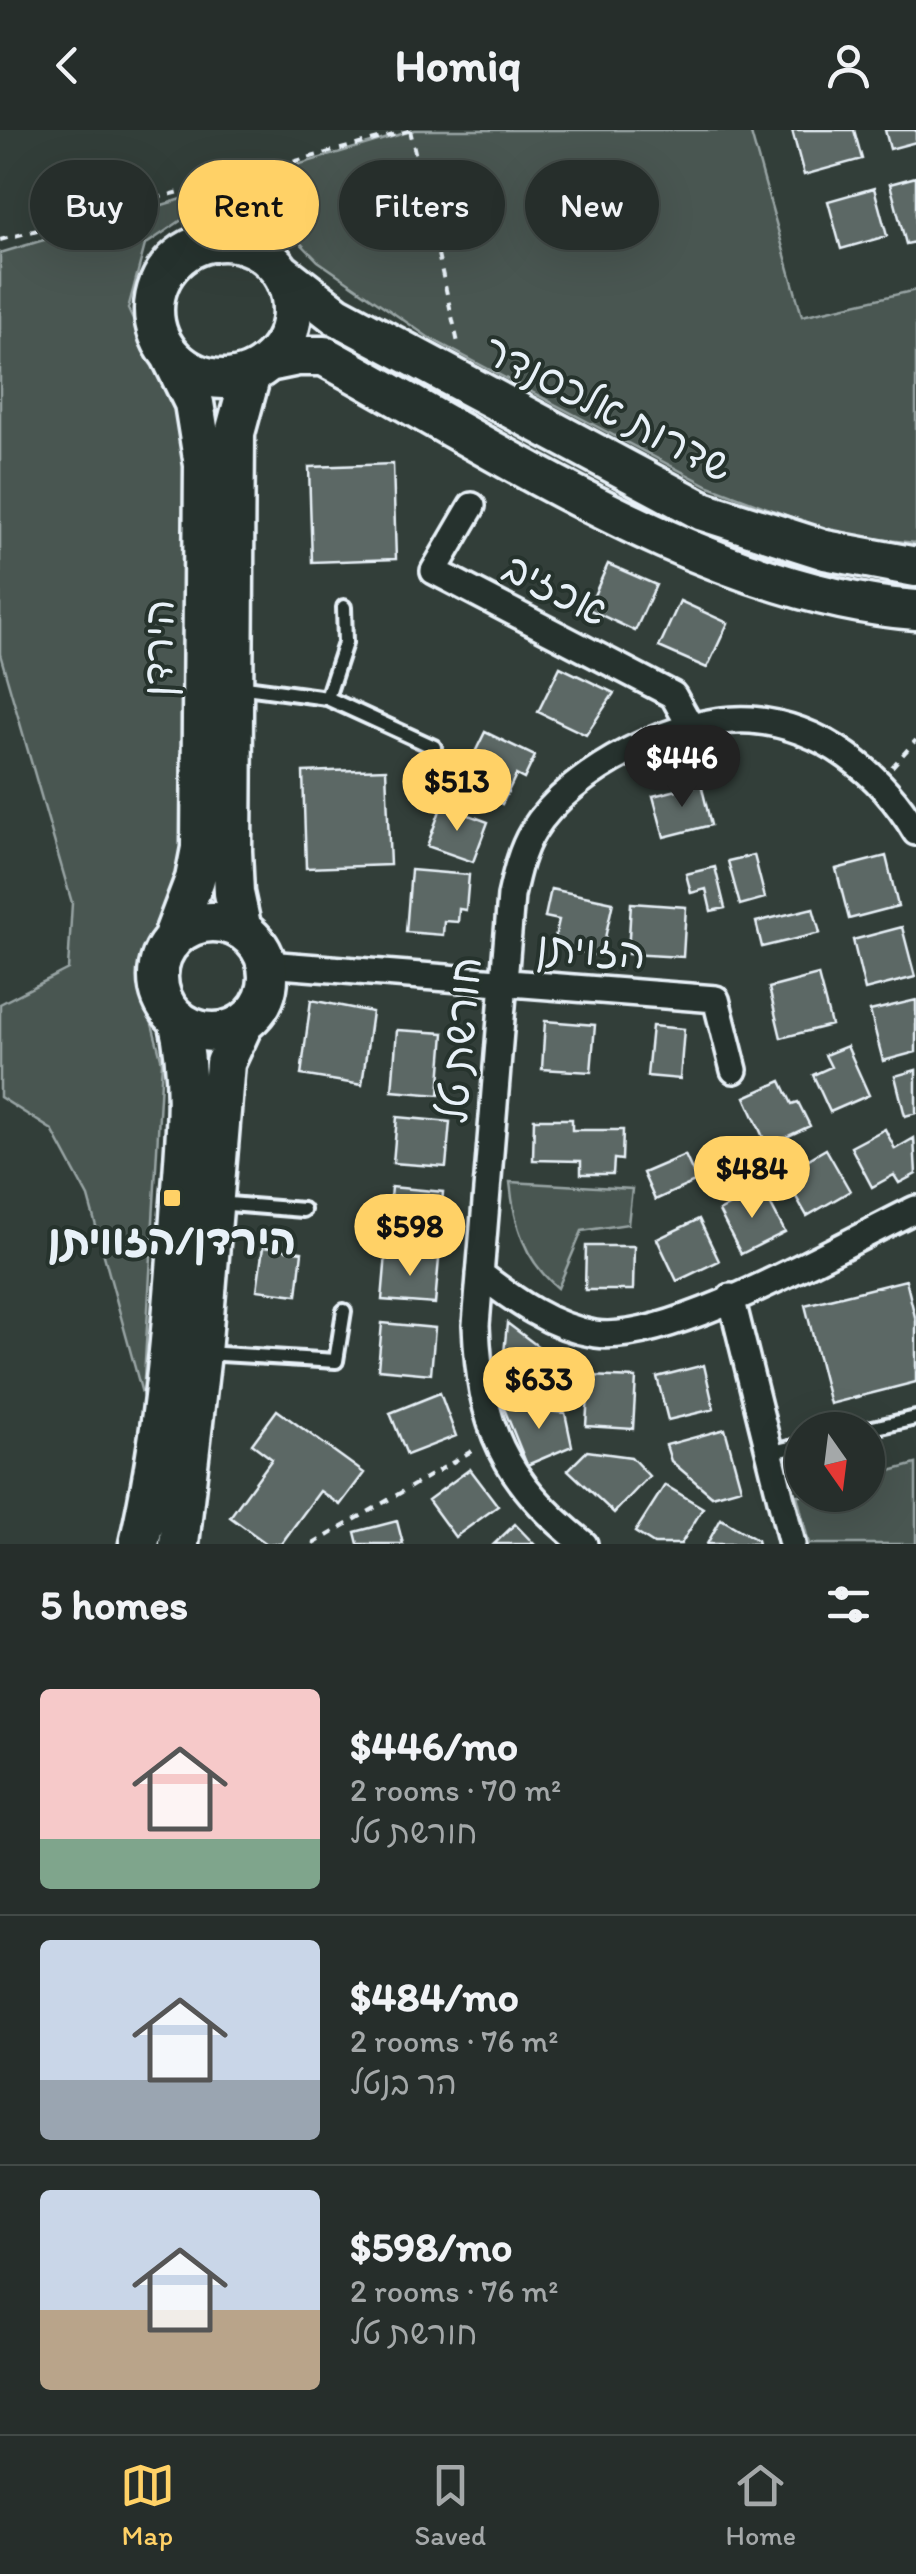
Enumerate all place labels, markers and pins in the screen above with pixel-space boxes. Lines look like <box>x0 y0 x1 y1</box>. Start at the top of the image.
pin: $446 <box>623 725 741 810</box>
pin: $513 <box>398 749 516 834</box>
pin: $484 <box>693 1136 811 1221</box>
marker: הירדן/הזוויתן <box>161 1187 183 1209</box>
pin: $598 <box>351 1194 469 1279</box>
place label: הירדן/הזוויתן <box>48 1214 296 1266</box>
pin: $633 <box>480 1347 598 1432</box>

